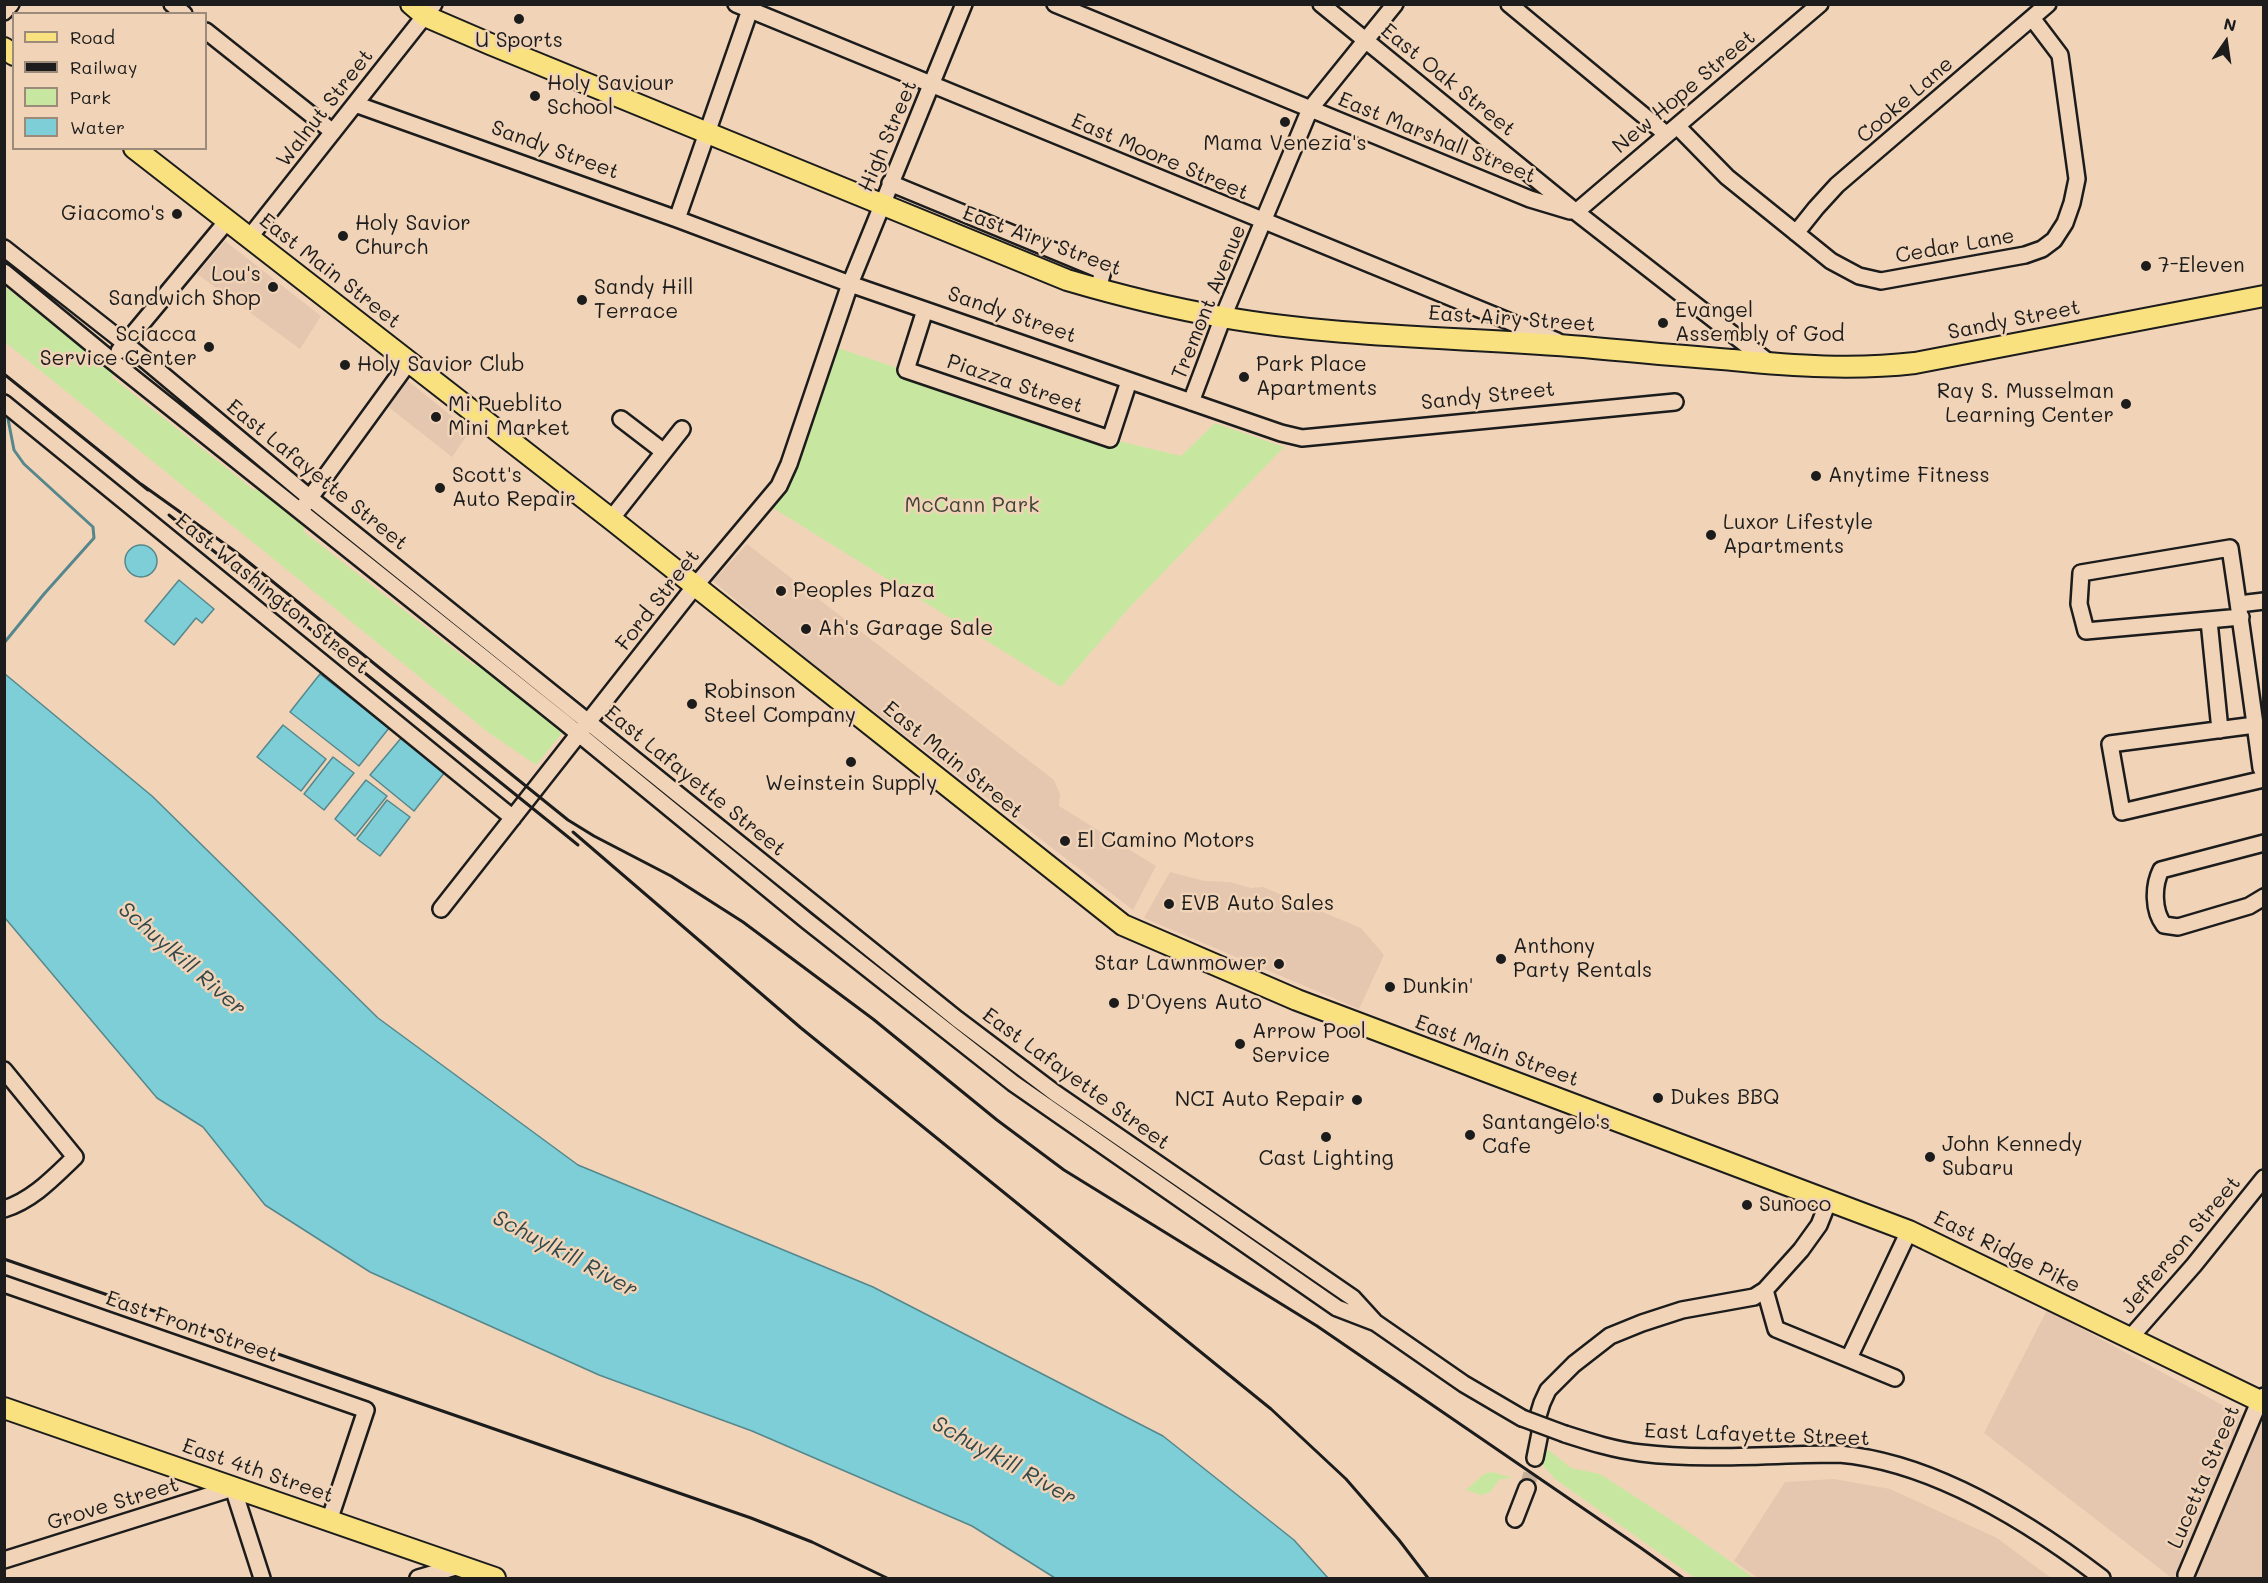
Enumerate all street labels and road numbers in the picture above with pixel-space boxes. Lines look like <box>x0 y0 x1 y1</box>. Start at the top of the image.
street label: East Oak Street <box>1376 18 1520 142</box>
street label: New Hope Street <box>1608 25 1760 159</box>
street label: Walnut Street <box>271 44 379 172</box>
street label: Cooke Lane <box>1852 51 1958 149</box>
street label: High Street <box>853 76 923 196</box>
street label: East Marshall Street <box>1335 87 1539 189</box>
street label: East Moore Street <box>1068 108 1252 206</box>
street label: Sandy Street <box>488 115 622 185</box>
street label: East Airy Street <box>959 201 1125 281</box>
street label: East Main Street <box>254 208 406 334</box>
street label: Tremont Avenue <box>1166 221 1252 383</box>
street label: Cedar Lane <box>1894 223 2016 269</box>
street label: Sandy Street <box>944 281 1080 349</box>
street label: Sandy Street <box>1946 295 2082 345</box>
street label: East Airy Street <box>1428 301 1596 337</box>
street label: Piazza Street <box>944 349 1086 419</box>
street label: Sandy Street <box>1420 376 1556 416</box>
street label: East Lafayette Street <box>221 394 413 556</box>
street label: East Washington Street <box>170 508 374 680</box>
street label: Ford Street <box>611 544 705 656</box>
street label: East Main Street <box>878 696 1028 824</box>
street label: East Lafayette Street <box>599 700 791 862</box>
street label: East Lafayette Street <box>977 1002 1175 1156</box>
street label: East Main Street <box>1412 1010 1582 1092</box>
street label: Jefferson Street <box>2116 1171 2246 1319</box>
street label: East Ridge Pike <box>1930 1206 2084 1298</box>
street label: East Front Street <box>103 1286 281 1368</box>
street label: Lucetta Street <box>2163 1402 2245 1552</box>
street label: East Lafayette Street <box>1644 1418 1870 1452</box>
street label: East 4th Street <box>179 1433 337 1509</box>
street label: Grove Street <box>44 1472 182 1536</box>

